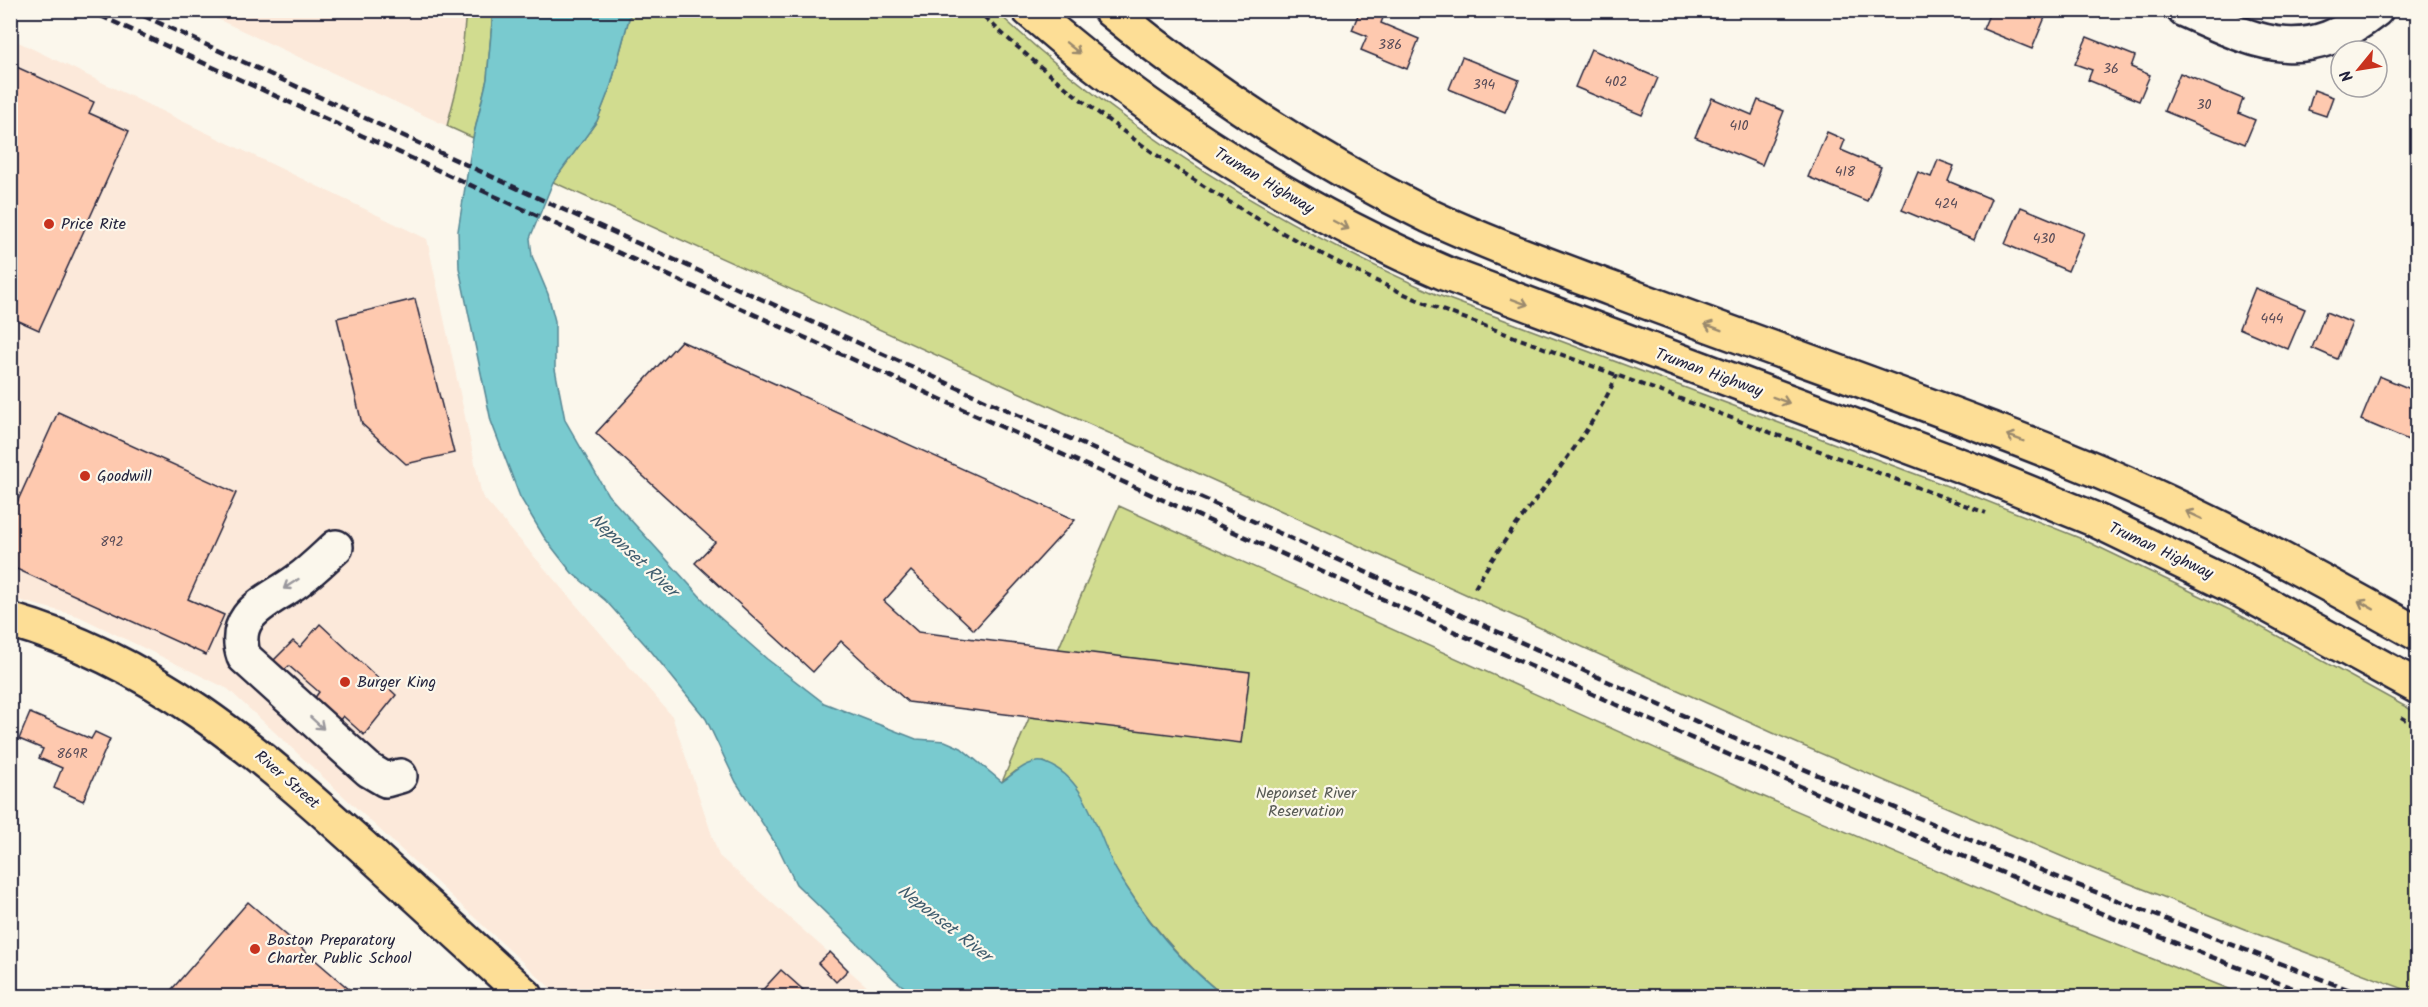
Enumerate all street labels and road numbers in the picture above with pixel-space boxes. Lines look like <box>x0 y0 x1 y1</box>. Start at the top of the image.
street label: Truman Highway <box>1209 141 1319 221</box>
street label: Truman Highway <box>1652 342 1767 404</box>
street label: Truman Highway <box>2104 516 2218 586</box>
street label: River Street <box>249 745 326 816</box>

